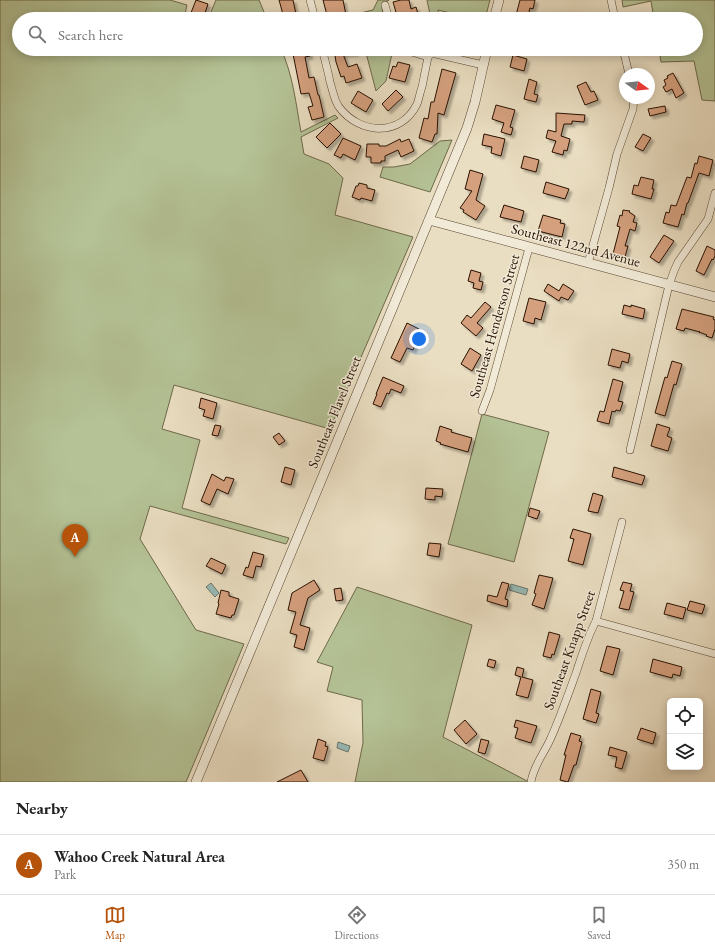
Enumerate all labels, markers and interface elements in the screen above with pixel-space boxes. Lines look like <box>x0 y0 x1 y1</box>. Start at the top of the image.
search box <box>12 12 703 56</box>
icon: search <box>26 23 48 45</box>
text: Search here <box>58 25 123 44</box>
north arrow <box>619 68 655 104</box>
street label: Southeast 122nd Avenue <box>510 219 643 271</box>
street label: Southeast Henderson Street <box>465 251 523 400</box>
your location <box>409 329 429 349</box>
street label: Southeast Flavel Street <box>303 353 365 471</box>
pin: A <box>62 524 88 557</box>
street label: Southeast Knapp Street <box>539 587 599 712</box>
map controls <box>667 698 703 770</box>
button: locate <box>667 698 703 734</box>
button: layers <box>667 734 703 770</box>
text: Nearby <box>16 797 68 819</box>
text: Wahoo Creek Natural Area <box>54 847 225 866</box>
text: A <box>24 856 34 873</box>
text: 350 m <box>668 856 699 873</box>
text: Park <box>54 866 76 883</box>
tab: Map <box>104 904 126 942</box>
tab: Directions <box>335 904 379 942</box>
tab: Saved <box>587 904 611 942</box>

